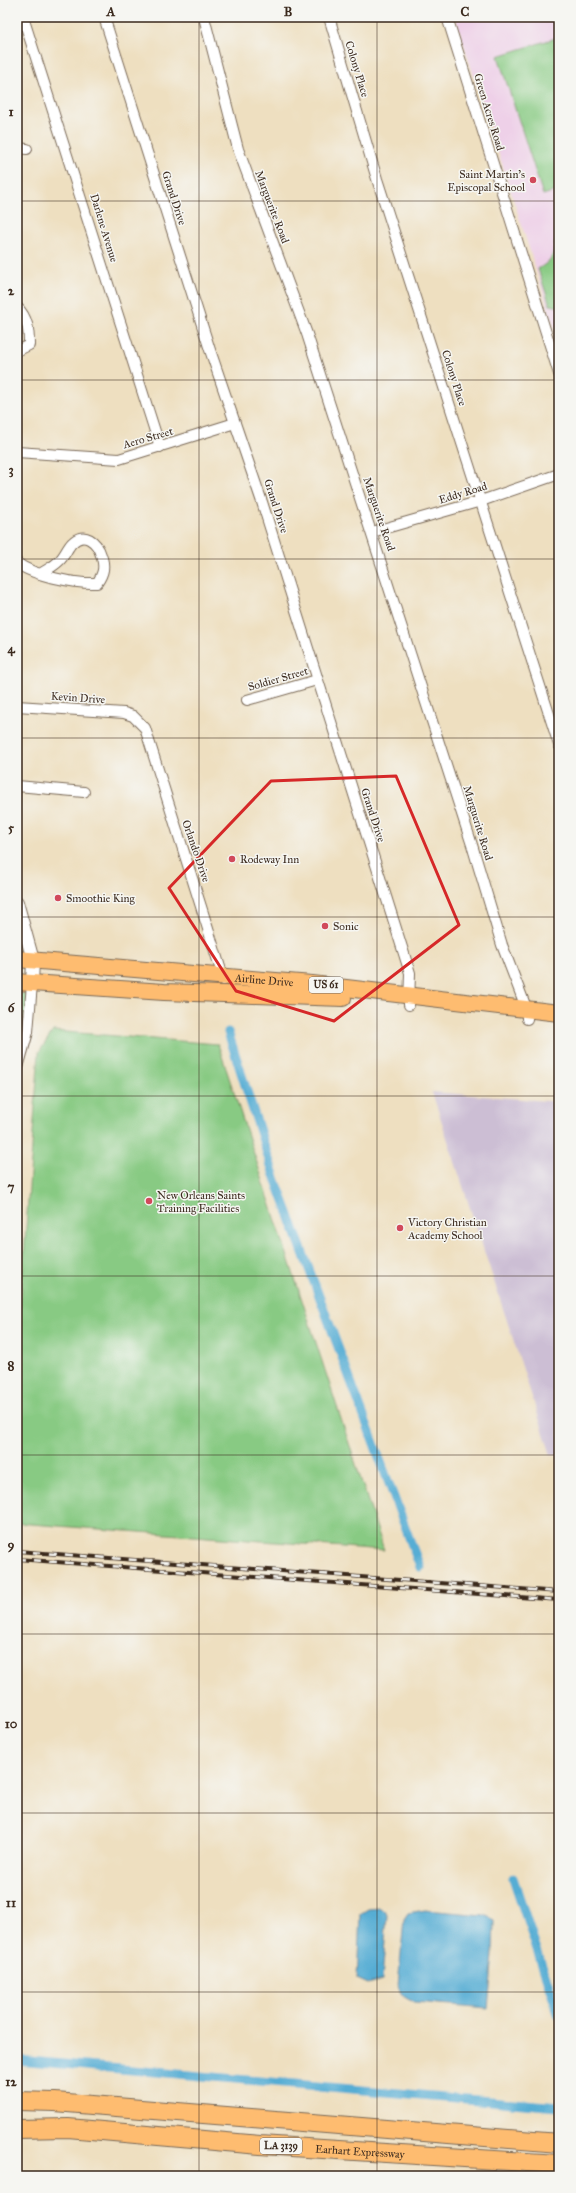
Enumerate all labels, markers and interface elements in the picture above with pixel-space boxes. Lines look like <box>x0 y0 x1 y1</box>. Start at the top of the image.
text: A <box>106 4 116 20</box>
text: B <box>284 4 293 20</box>
text: C <box>461 4 470 20</box>
street label: Colony Place <box>342 39 372 99</box>
street label: Green Acres Road <box>471 72 507 153</box>
text: 1 <box>8 104 14 120</box>
place label: Saint Martin's Episcopal School <box>448 168 525 194</box>
street label: Grand Drive <box>159 169 189 227</box>
street label: Marguerite Road <box>252 169 292 246</box>
marker: Saint Martin's Episcopal School <box>528 175 538 185</box>
street label: Darlene Avenue <box>87 192 121 264</box>
text: 2 <box>8 283 15 299</box>
street label: Colony Place <box>439 348 469 408</box>
street label: Aero Street <box>121 425 175 452</box>
text: 3 <box>8 462 14 478</box>
street label: Marguerite Road <box>360 475 398 553</box>
street label: Grand Drive <box>261 477 291 535</box>
street label: Eddy Road <box>437 479 489 506</box>
text: 4 <box>7 641 15 657</box>
street label: Soldier Street <box>247 664 310 694</box>
street label: Kevin Drive <box>50 690 106 706</box>
street label: Marguerite Road <box>461 784 496 862</box>
street label: Grand Drive <box>358 786 388 844</box>
street label: Orlando Drive <box>179 818 213 884</box>
text: 5 <box>8 820 15 836</box>
place label: Rodeway Inn <box>240 853 299 866</box>
marker: Rodeway Inn <box>227 854 237 864</box>
place label: Smoothie King <box>66 892 135 905</box>
marker: Smoothie King <box>53 893 63 903</box>
place label: Sonic <box>333 920 359 933</box>
marker: Sonic <box>320 921 330 931</box>
street label: Airline Drive <box>233 971 294 989</box>
road number: US 61 <box>309 977 343 993</box>
text: 6 <box>8 1000 16 1016</box>
text: 7 <box>8 1179 15 1195</box>
place label: New Orleans Saints Training Facilities <box>157 1189 245 1215</box>
marker: New Orleans Saints Training Facilities <box>144 1196 154 1206</box>
place label: Victory Christian Academy School <box>407 1216 487 1242</box>
marker: Victory Christian Academy School <box>395 1223 405 1233</box>
text: 8 <box>8 1358 15 1374</box>
text: 9 <box>8 1537 15 1553</box>
text: 10 <box>5 1716 18 1732</box>
text: 11 <box>6 1895 16 1911</box>
text: 12 <box>5 2074 17 2090</box>
road number: LA 3139 <box>260 2138 302 2154</box>
street label: Earhart Expressway <box>315 2142 406 2161</box>

